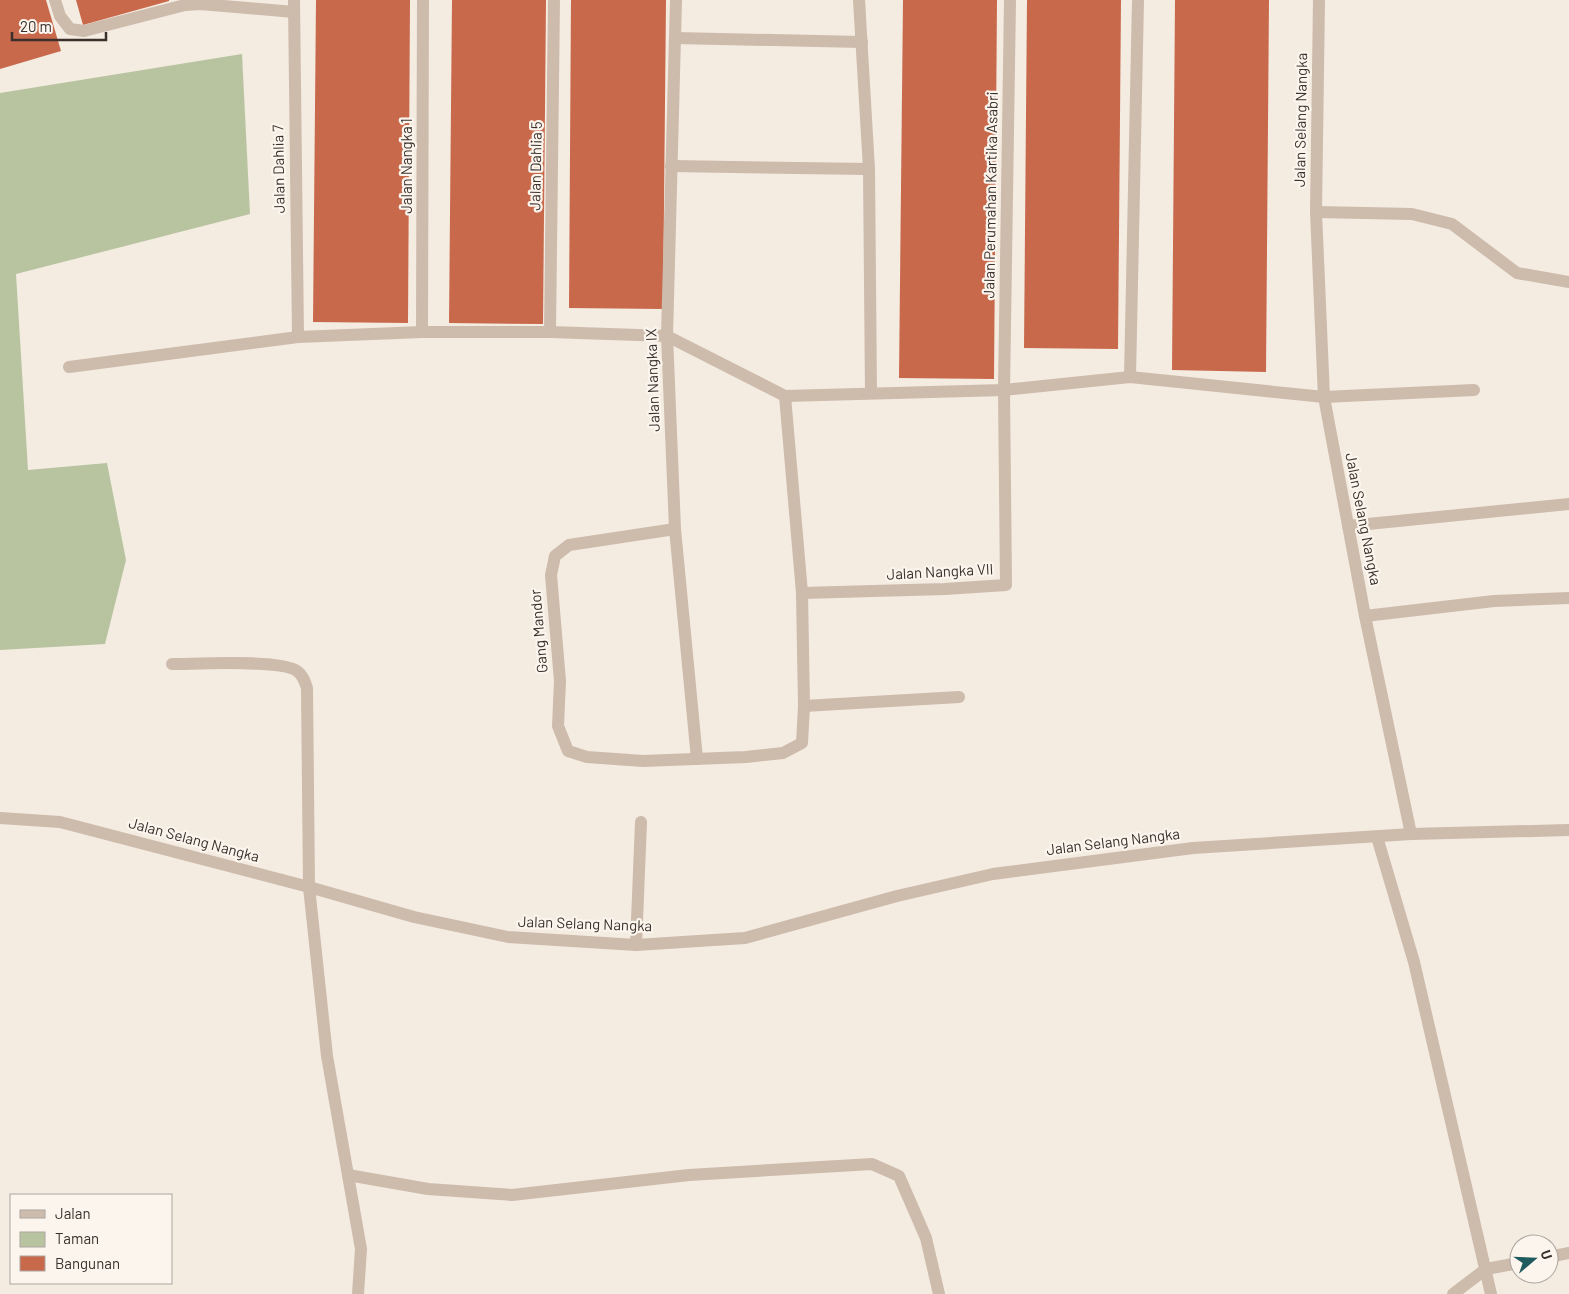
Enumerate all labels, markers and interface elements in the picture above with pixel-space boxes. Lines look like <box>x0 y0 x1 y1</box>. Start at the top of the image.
scale bar <box>12 10 106 42</box>
text: 20 m <box>20 17 52 35</box>
street label: Jalan Selang Nangka <box>1290 53 1310 187</box>
street label: Jalan Perumahan Kartika Asabri <box>979 91 1001 299</box>
street label: Jalan Nangka 1 <box>397 118 415 214</box>
street label: Jalan Dahlia 5 <box>525 121 545 211</box>
street label: Jalan Dahlia 7 <box>268 125 288 213</box>
street label: Jalan Nangka IX <box>641 328 663 432</box>
street label: Jalan Selang Nangka <box>1342 451 1386 587</box>
street label: Jalan Nangka VII <box>886 559 994 583</box>
street label: Gang Mandor <box>525 588 551 674</box>
street label: Jalan Selang Nangka <box>127 813 262 865</box>
street label: Jalan Selang Nangka <box>1045 824 1181 858</box>
street label: Jalan Selang Nangka <box>518 912 653 934</box>
legend <box>10 1194 172 1284</box>
text: Jalan <box>55 1204 91 1222</box>
text: Taman <box>55 1229 99 1247</box>
north arrow <box>1509 1234 1559 1284</box>
text: U <box>1537 1248 1556 1262</box>
text: Bangunan <box>55 1254 120 1272</box>

